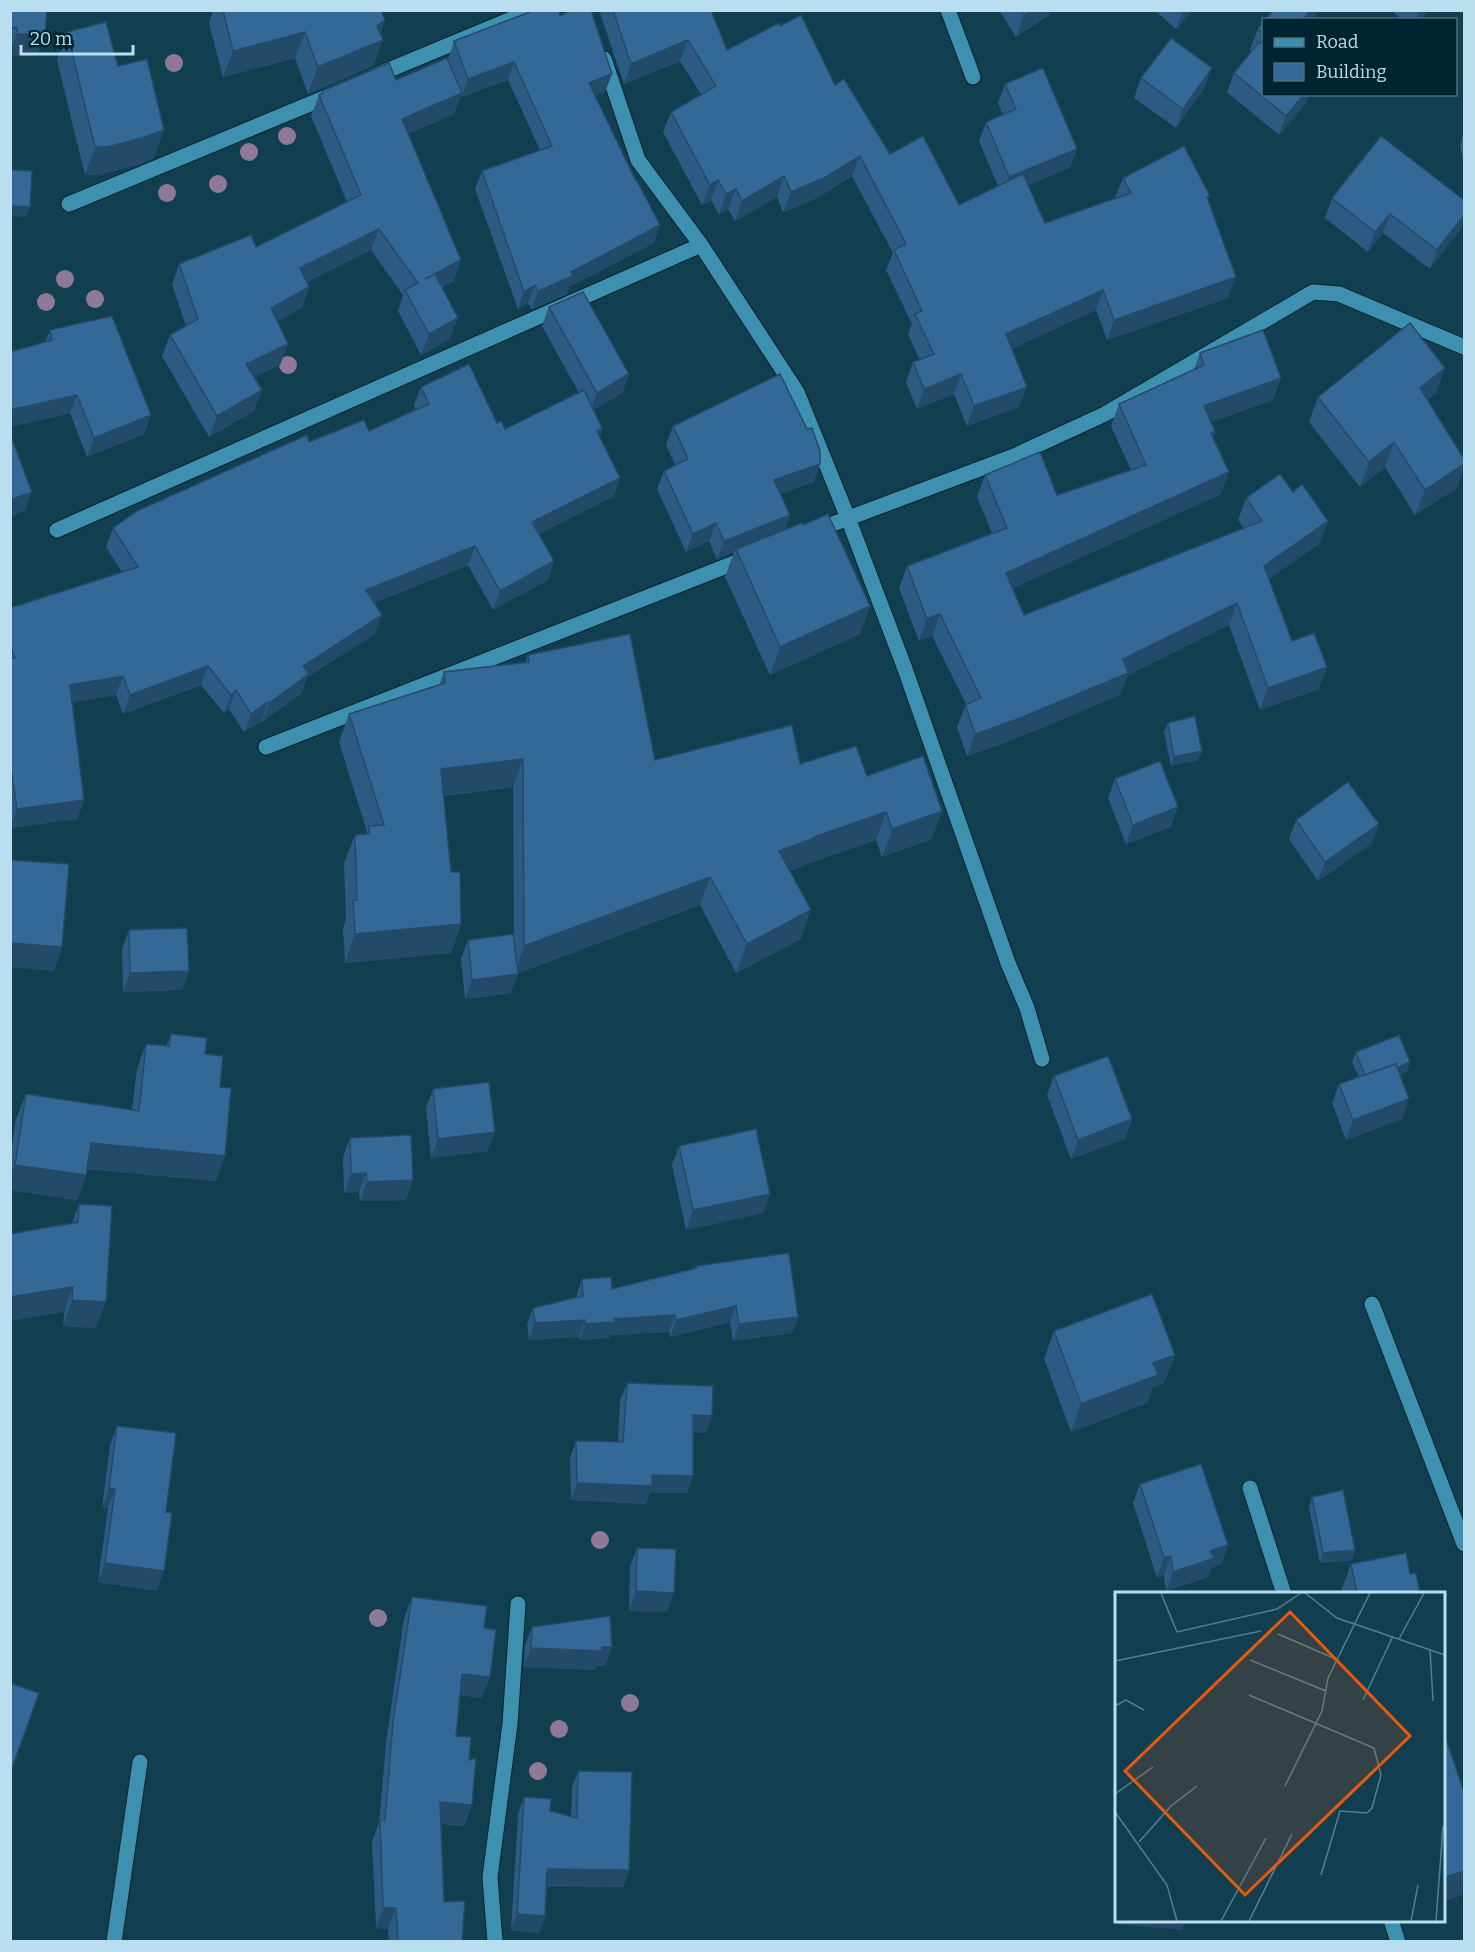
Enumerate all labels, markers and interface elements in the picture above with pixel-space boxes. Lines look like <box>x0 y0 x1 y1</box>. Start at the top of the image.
scale bar <box>21 18 134 56</box>
legend <box>1262 18 1457 96</box>
text: 20 m <box>30 28 72 50</box>
text: Road <box>1316 31 1359 53</box>
text: Building <box>1316 61 1387 83</box>
inset map <box>1115 1592 1445 1922</box>

